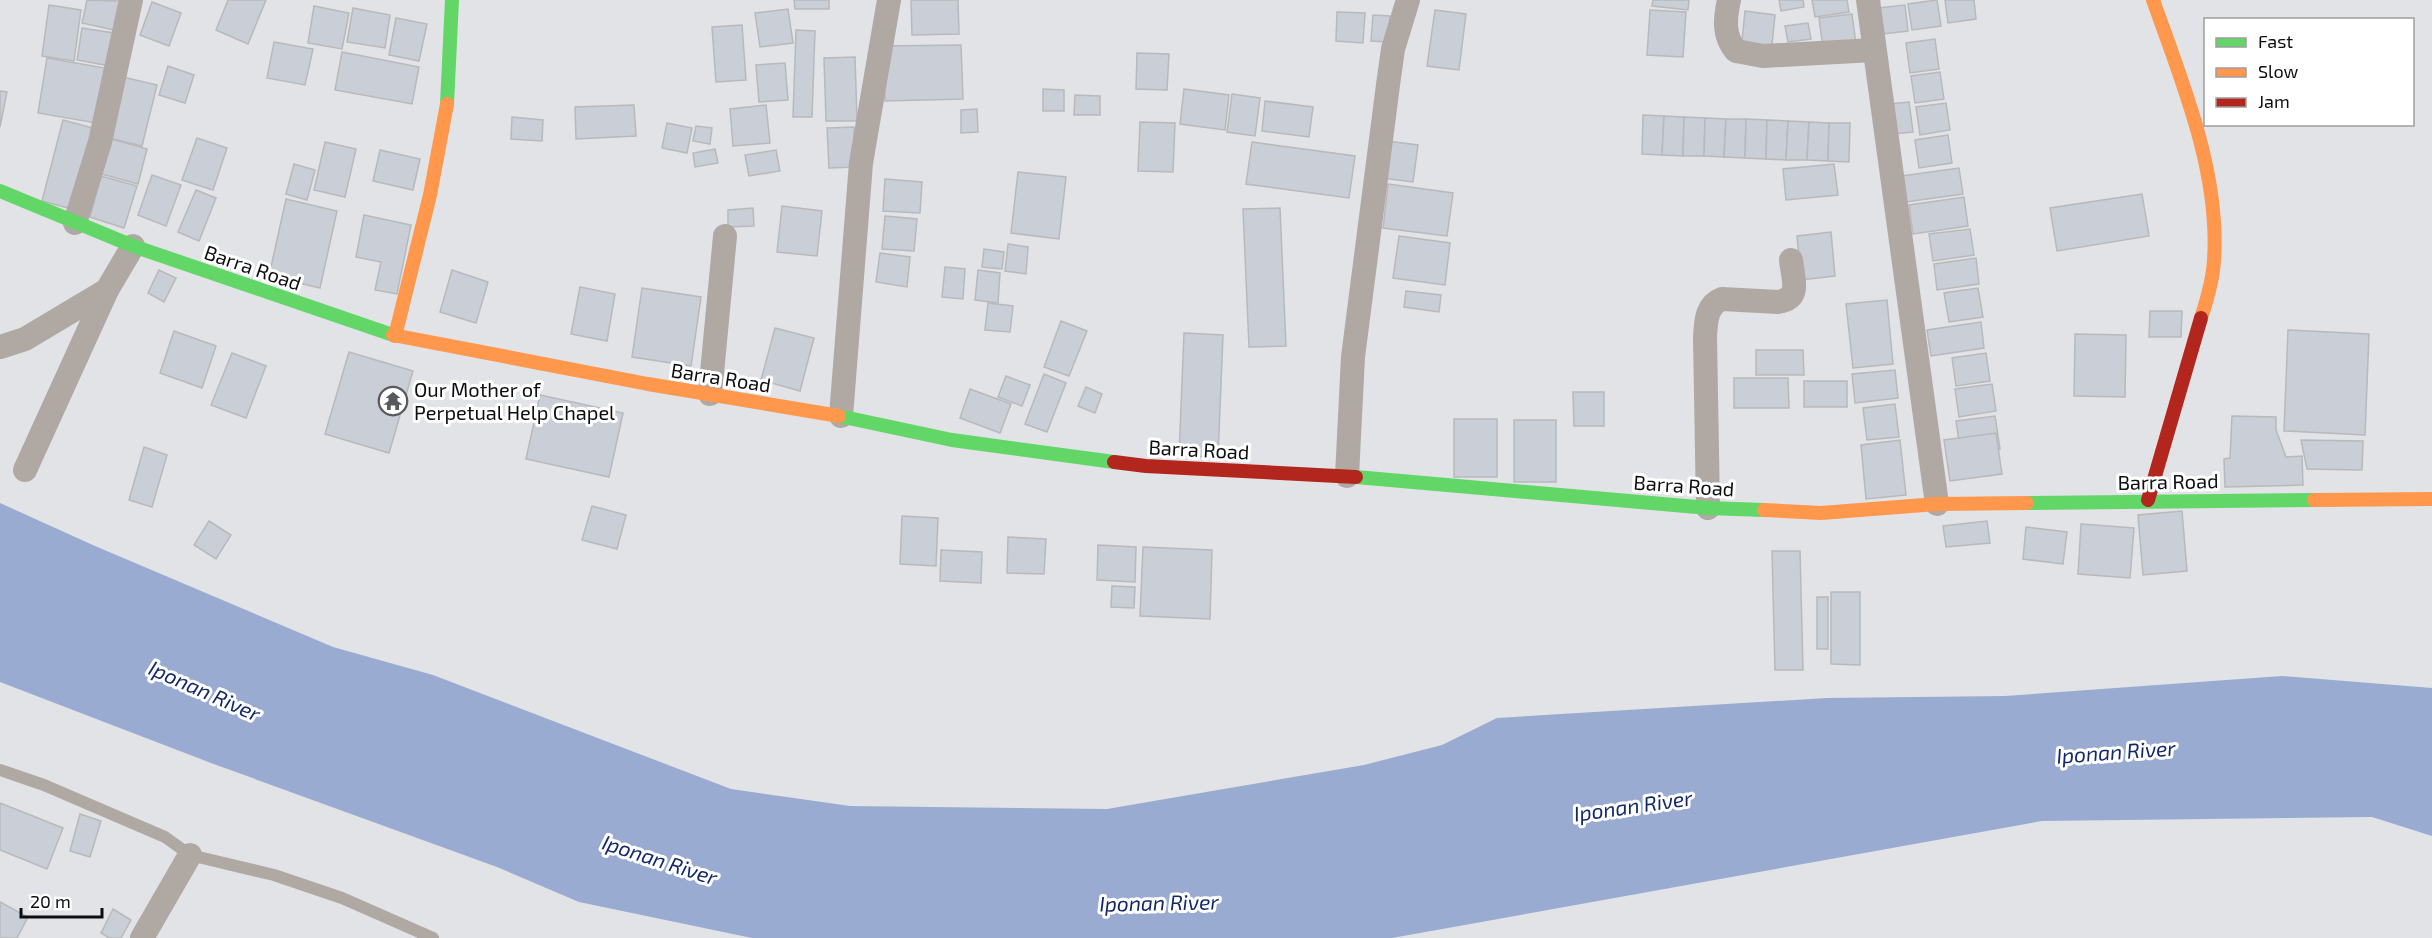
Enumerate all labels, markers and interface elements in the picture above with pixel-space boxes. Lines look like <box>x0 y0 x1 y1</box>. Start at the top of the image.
legend <box>2204 18 2414 126</box>
text: Fast <box>2258 30 2293 52</box>
text: Slow <box>2258 60 2299 82</box>
text: Jam <box>2258 90 2290 112</box>
street label: Barra Road <box>201 239 305 295</box>
street label: Barra Road <box>669 357 773 397</box>
place label: Our Mother of Perpetual Help Chapel <box>414 377 615 424</box>
temple icon: Our Mother of Perpetual Help Chapel <box>377 385 409 417</box>
street label: Barra Road <box>1148 434 1250 464</box>
street label: Barra Road <box>2117 468 2219 494</box>
street label: Barra Road <box>1633 470 1735 500</box>
water label: Iponan River <box>145 654 265 726</box>
water label: Iponan River <box>2056 734 2177 768</box>
water label: Iponan River <box>1572 784 1694 826</box>
water label: Iponan River <box>599 829 721 890</box>
scale bar <box>21 881 102 919</box>
water label: Iponan River <box>1099 888 1220 916</box>
text: 20 m <box>30 890 71 912</box>

